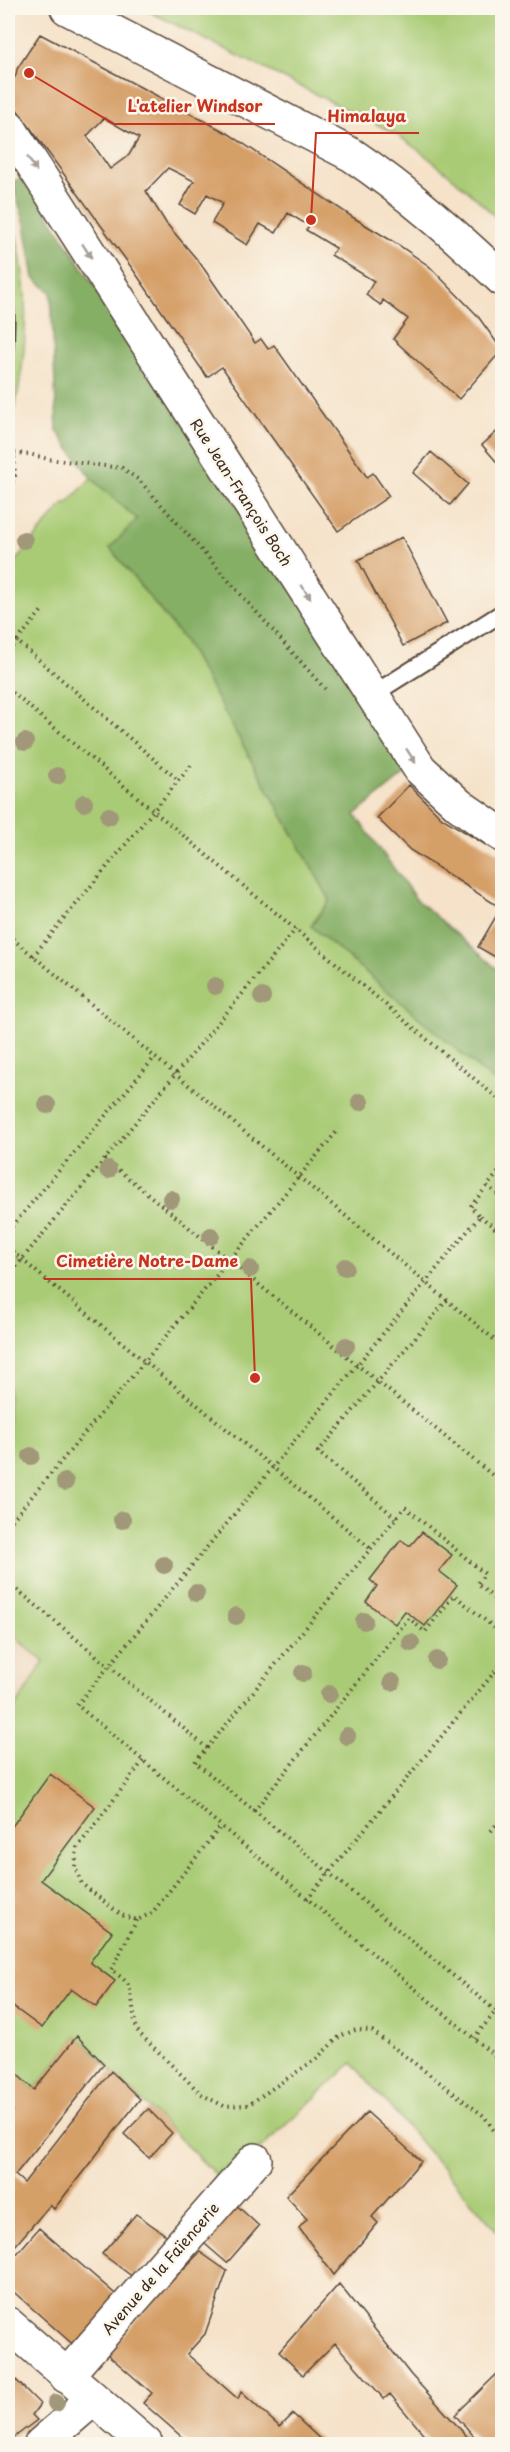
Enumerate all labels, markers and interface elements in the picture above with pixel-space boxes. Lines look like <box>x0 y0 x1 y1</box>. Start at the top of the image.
callout: L'atelier Windsor <box>114 90 275 124</box>
text: L'atelier Windsor <box>127 93 263 117</box>
callout: Himalaya <box>316 99 419 133</box>
text: Himalaya <box>328 103 406 127</box>
one-way arrow <box>26 156 37 172</box>
one-way arrow <box>82 243 93 259</box>
street label: Rue Jean-François Boch <box>185 413 299 571</box>
one-way arrow <box>300 584 311 600</box>
one-way arrow <box>405 748 416 764</box>
callout: Cimetière Notre-Dame <box>44 1245 251 1279</box>
text: Cimetière Notre-Dame <box>56 1248 238 1272</box>
street label: Avenue de la Faïencerie <box>96 2197 224 2339</box>

